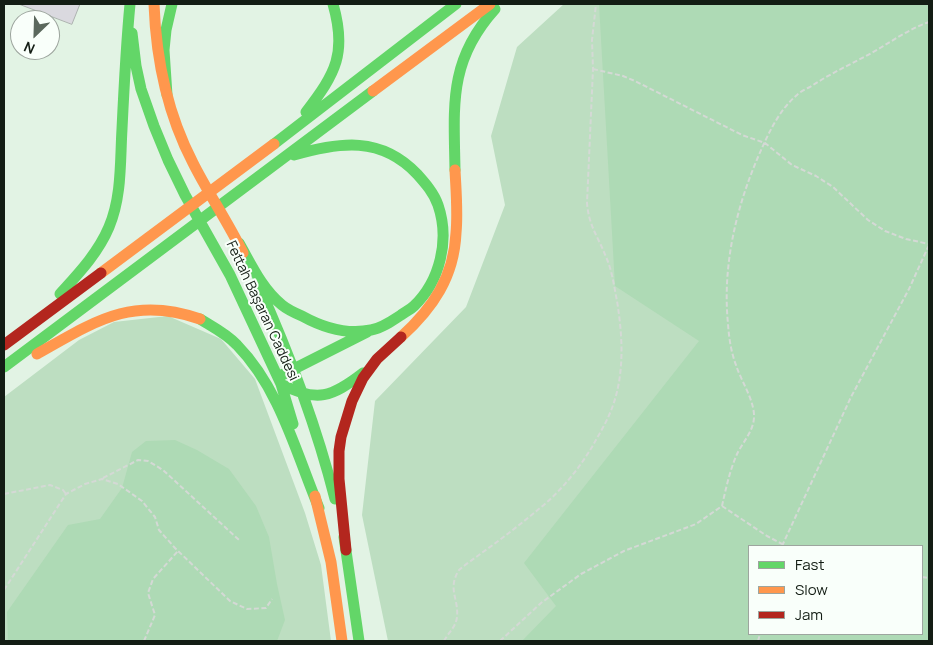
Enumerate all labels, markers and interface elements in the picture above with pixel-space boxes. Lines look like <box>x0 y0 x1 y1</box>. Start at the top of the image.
north arrow <box>10 10 60 60</box>
text: N <box>21 38 38 59</box>
street label: Fettah Başaran Caddesi <box>222 238 302 384</box>
legend <box>748 545 923 635</box>
text: Fast <box>795 554 824 575</box>
text: Slow <box>795 579 828 600</box>
text: Jam <box>795 604 823 625</box>

